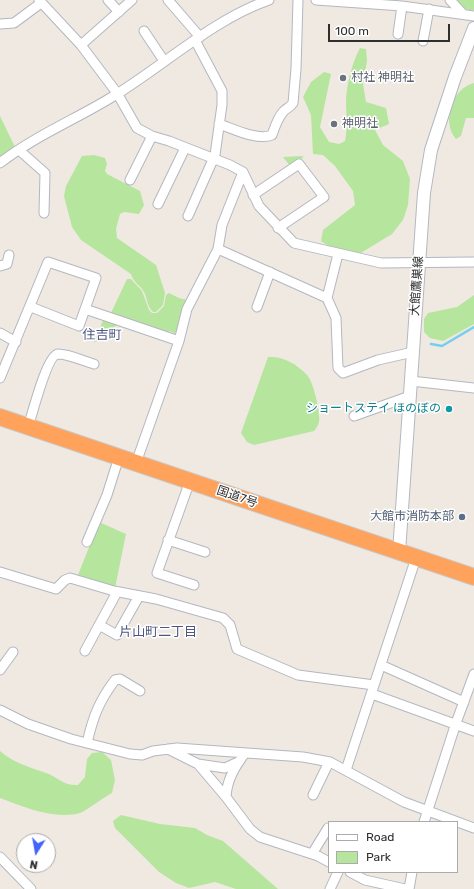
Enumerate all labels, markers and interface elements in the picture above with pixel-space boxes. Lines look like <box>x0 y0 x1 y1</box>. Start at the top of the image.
scale bar <box>330 16 452 42</box>
text: 100 m <box>335 24 369 38</box>
place label: 村社 神明社 <box>351 71 414 85</box>
marker: 村社 神明社 <box>338 73 348 83</box>
place label: 神明社 <box>342 117 378 131</box>
marker: 神明社 <box>329 119 339 129</box>
street label: 大館鷹巣線 <box>408 256 426 316</box>
district label: 住吉町 <box>83 327 121 343</box>
place label: ショートステイ ほのぼの <box>306 402 441 416</box>
marker: ショートステイ ほのぼの <box>444 404 454 414</box>
street label: 国道7号 <box>215 483 259 511</box>
place label: 大館市消防本部 <box>370 510 454 524</box>
marker: 大館市消防本部 <box>457 512 467 522</box>
district label: 片山町二丁目 <box>119 624 197 640</box>
legend <box>328 821 458 873</box>
text: Road <box>366 830 394 844</box>
north arrow <box>16 833 56 873</box>
text: Park <box>366 850 391 864</box>
text: N <box>29 857 39 871</box>

